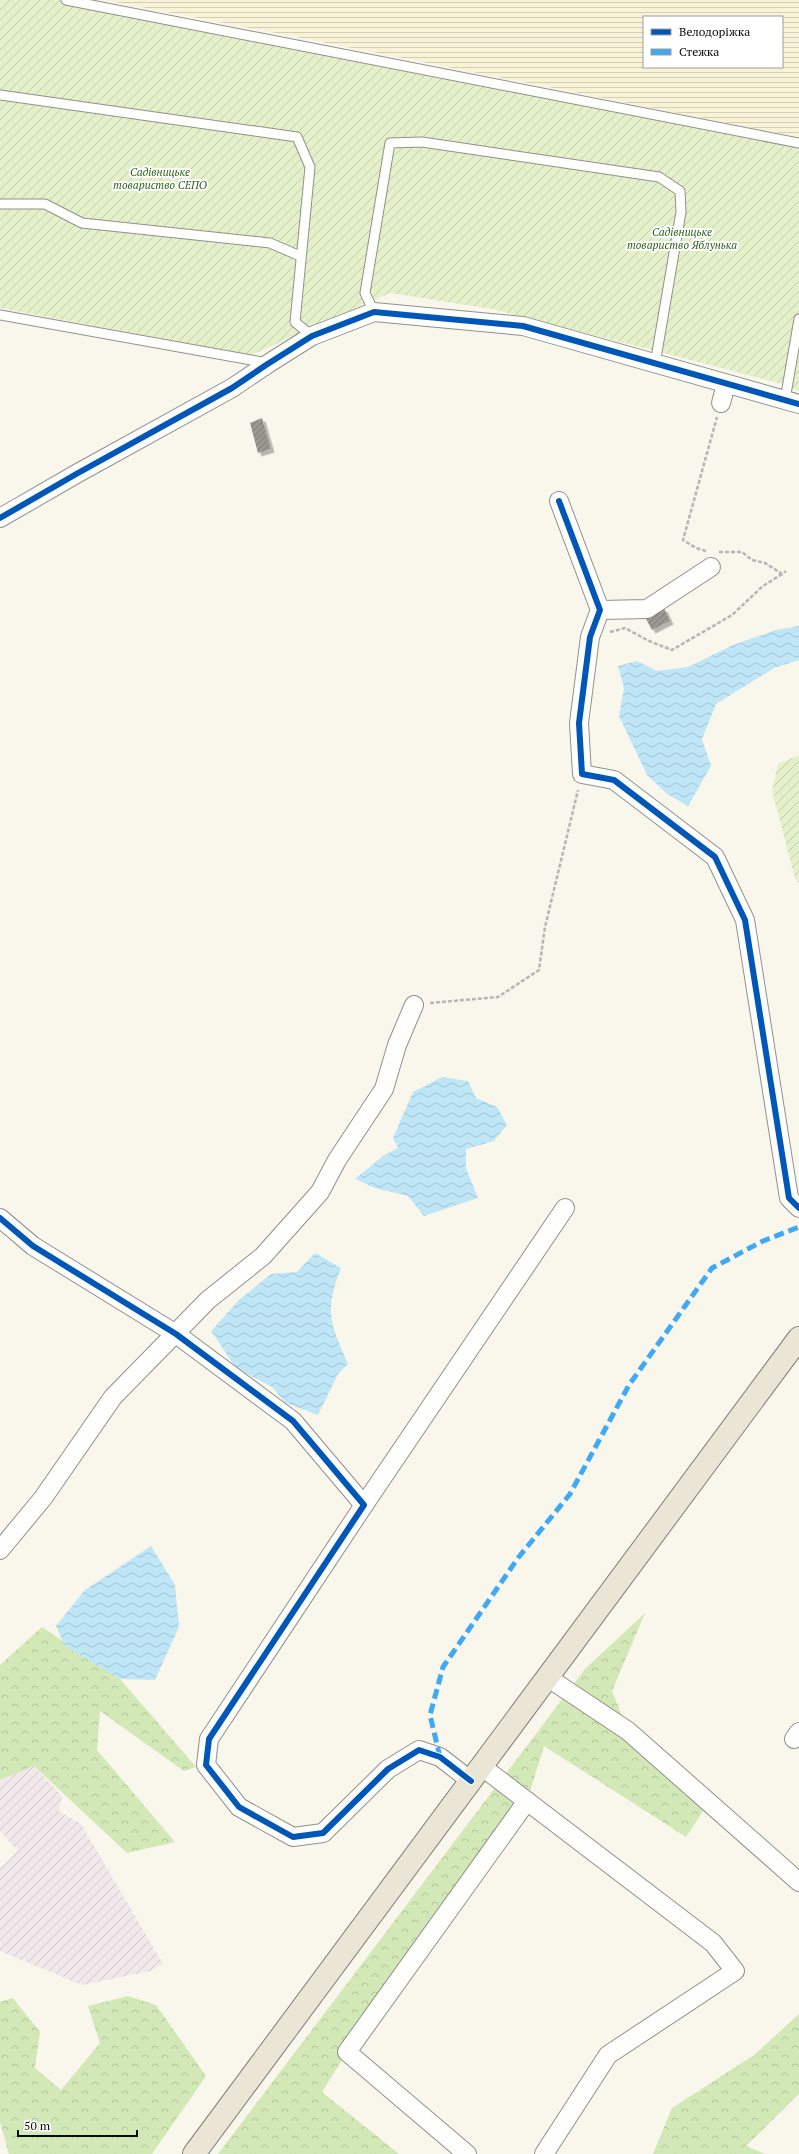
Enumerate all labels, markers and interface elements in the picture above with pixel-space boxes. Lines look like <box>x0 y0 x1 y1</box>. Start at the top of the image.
legend <box>643 16 783 68</box>
text: Велодоріжка <box>679 24 750 39</box>
text: Стежка <box>679 44 719 59</box>
park label: Садівницьке товариство СЕПО <box>113 165 207 192</box>
park label: Садівницьке товариство Яблунька <box>627 225 737 252</box>
scale bar <box>18 2112 137 2138</box>
text: 50 m <box>24 2118 51 2133</box>

